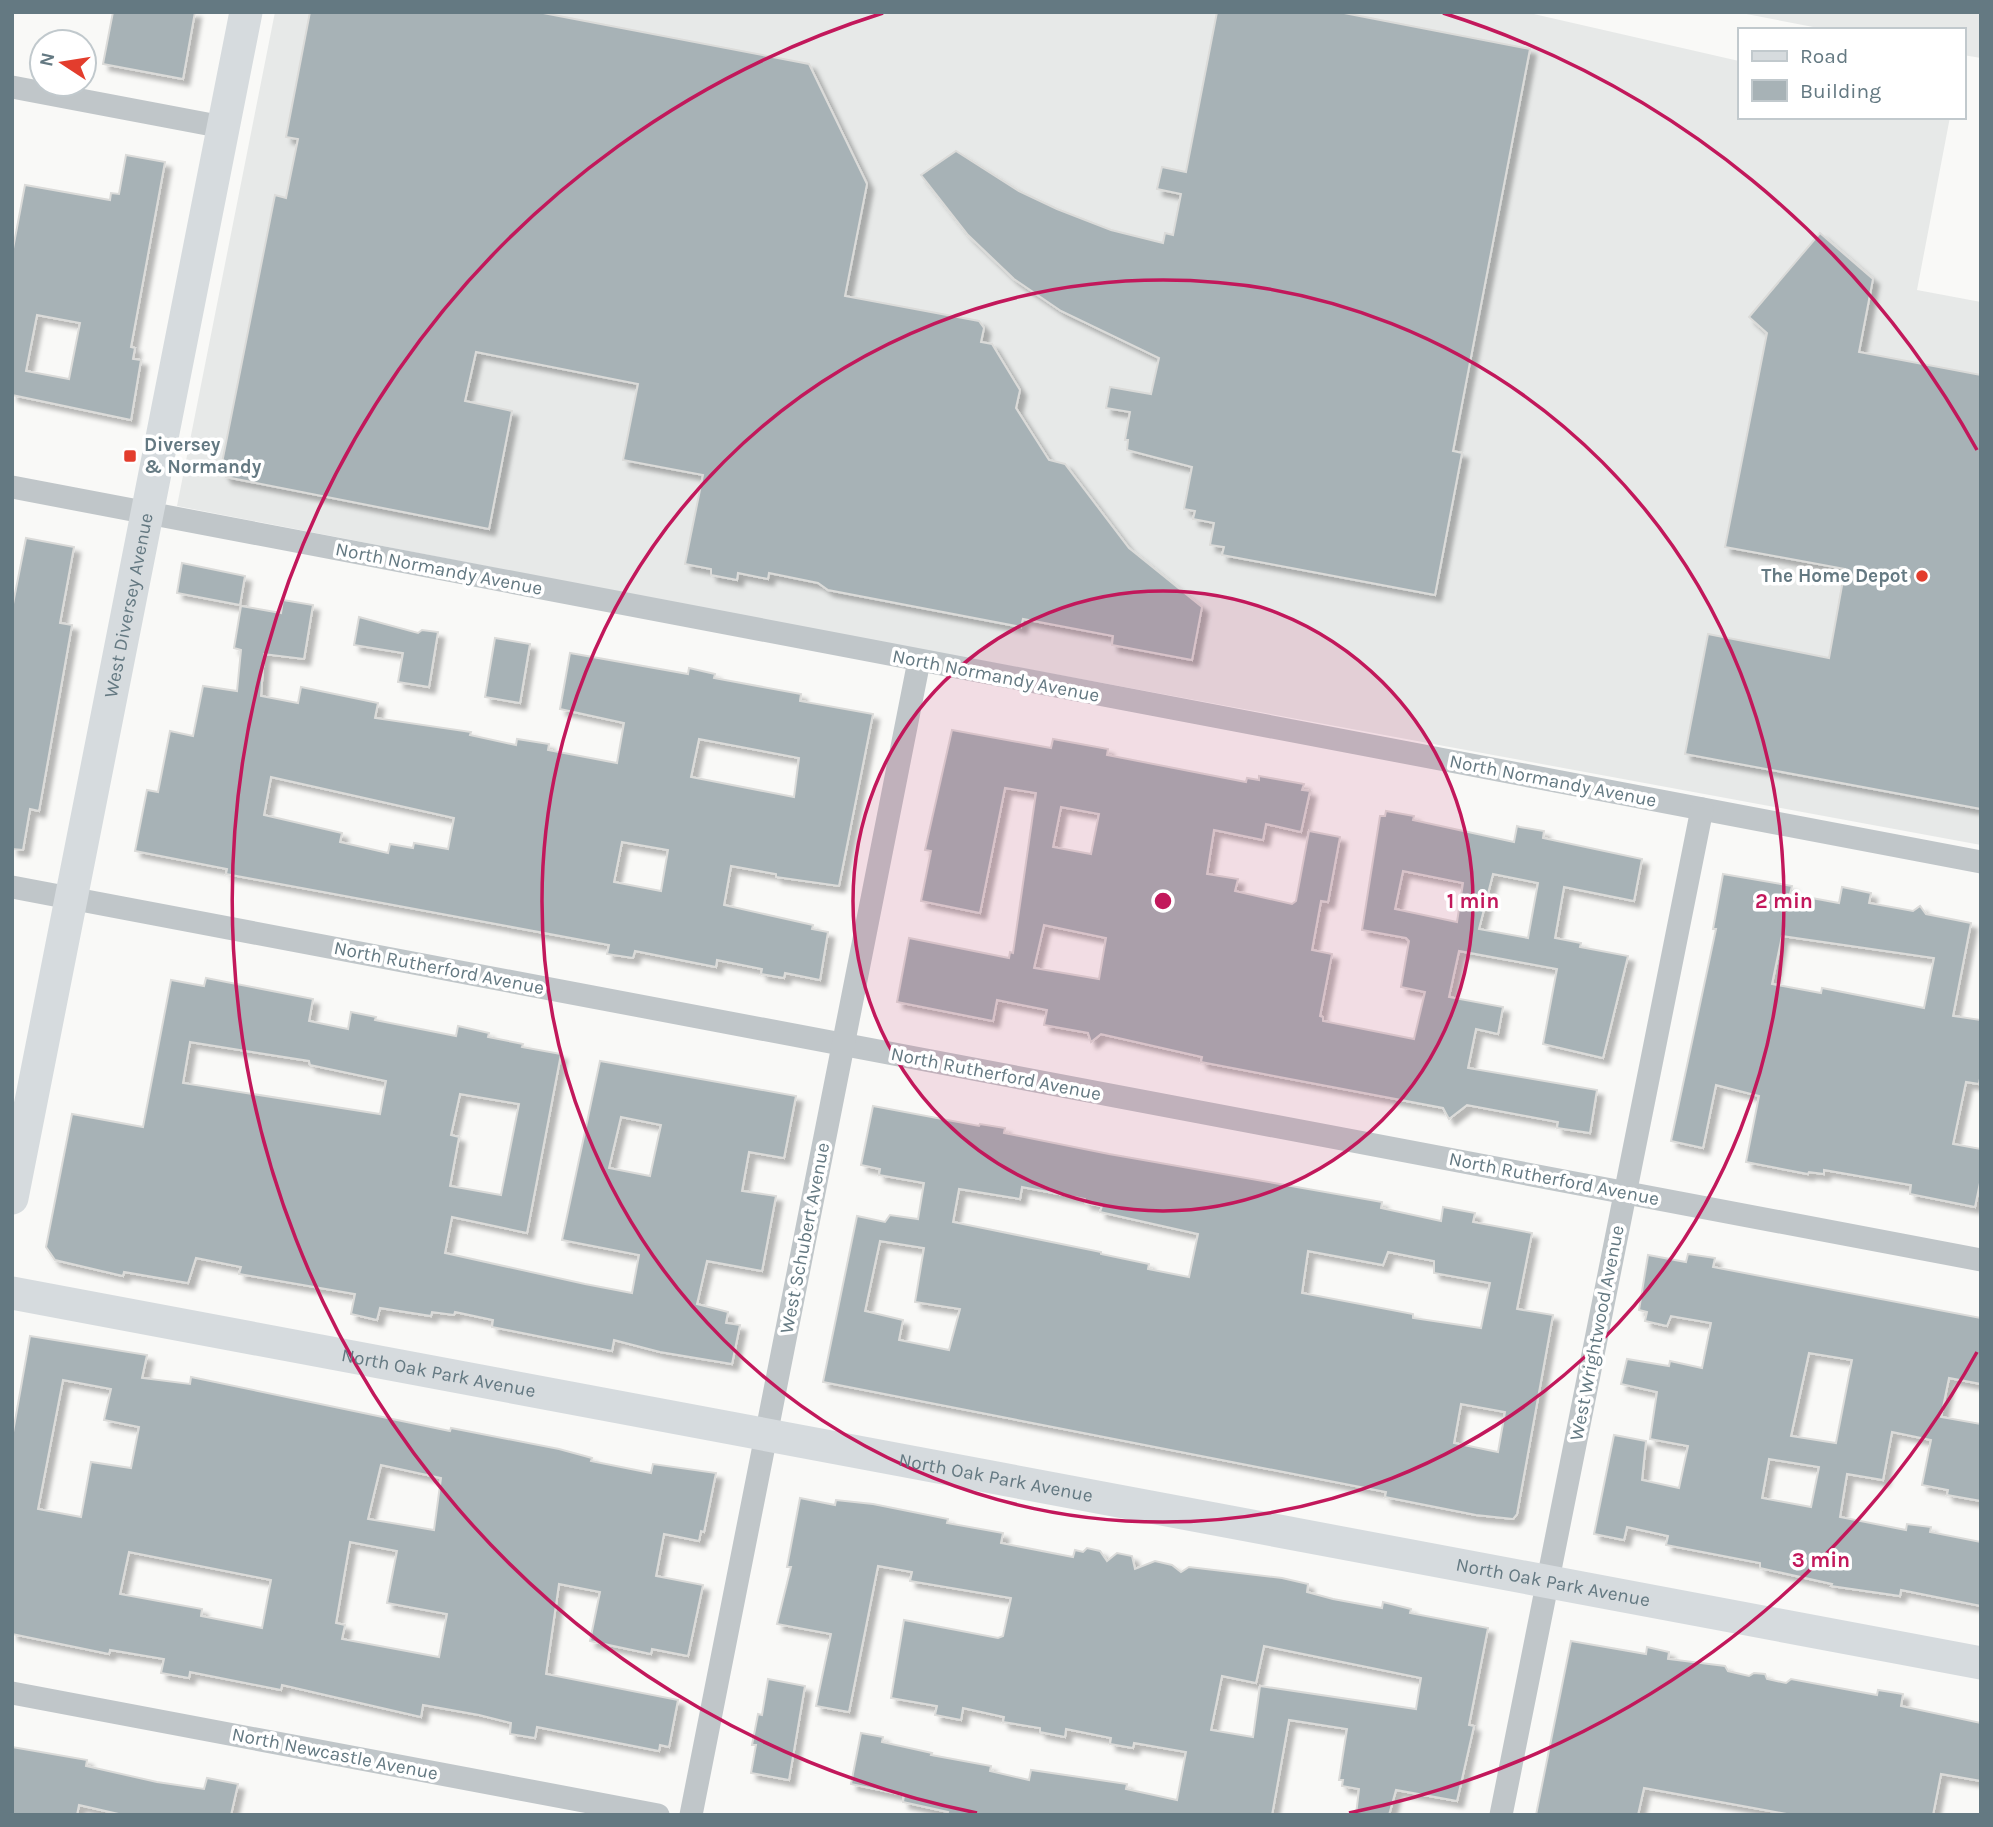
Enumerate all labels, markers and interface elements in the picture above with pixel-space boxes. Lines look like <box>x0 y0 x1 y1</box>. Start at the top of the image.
north arrow <box>28 28 98 98</box>
legend <box>1738 28 1965 119</box>
text: Road <box>1800 44 1848 68</box>
text: N <box>35 51 60 69</box>
text: Building <box>1800 79 1881 103</box>
place label: Diversey & Normandy <box>144 434 262 478</box>
marker: Diversey & Normandy <box>122 448 138 464</box>
street label: West Diversey Avenue <box>100 511 158 700</box>
street label: North Normandy Avenue <box>334 538 544 600</box>
place label: The Home Depot <box>1761 565 1908 587</box>
marker: The Home Depot <box>1914 568 1930 584</box>
street label: North Normandy Avenue <box>891 645 1101 707</box>
street label: North Normandy Avenue <box>1448 750 1658 812</box>
centre of rings <box>1151 889 1175 913</box>
text: 1 min <box>1447 889 1499 913</box>
text: 2 min <box>1755 889 1813 913</box>
street label: North Rutherford Avenue <box>332 937 546 999</box>
street label: North Rutherford Avenue <box>889 1043 1103 1105</box>
street label: West Schubert Avenue <box>776 1141 834 1335</box>
street label: North Rutherford Avenue <box>1447 1148 1661 1210</box>
street label: West Wrightwood Avenue <box>1565 1223 1629 1443</box>
street label: North Oak Park Avenue <box>340 1344 537 1402</box>
street label: North Oak Park Avenue <box>897 1449 1095 1507</box>
text: 3 min <box>1792 1548 1850 1572</box>
street label: North Oak Park Avenue <box>1454 1554 1652 1612</box>
street label: North Newcastle Avenue <box>230 1723 440 1785</box>

